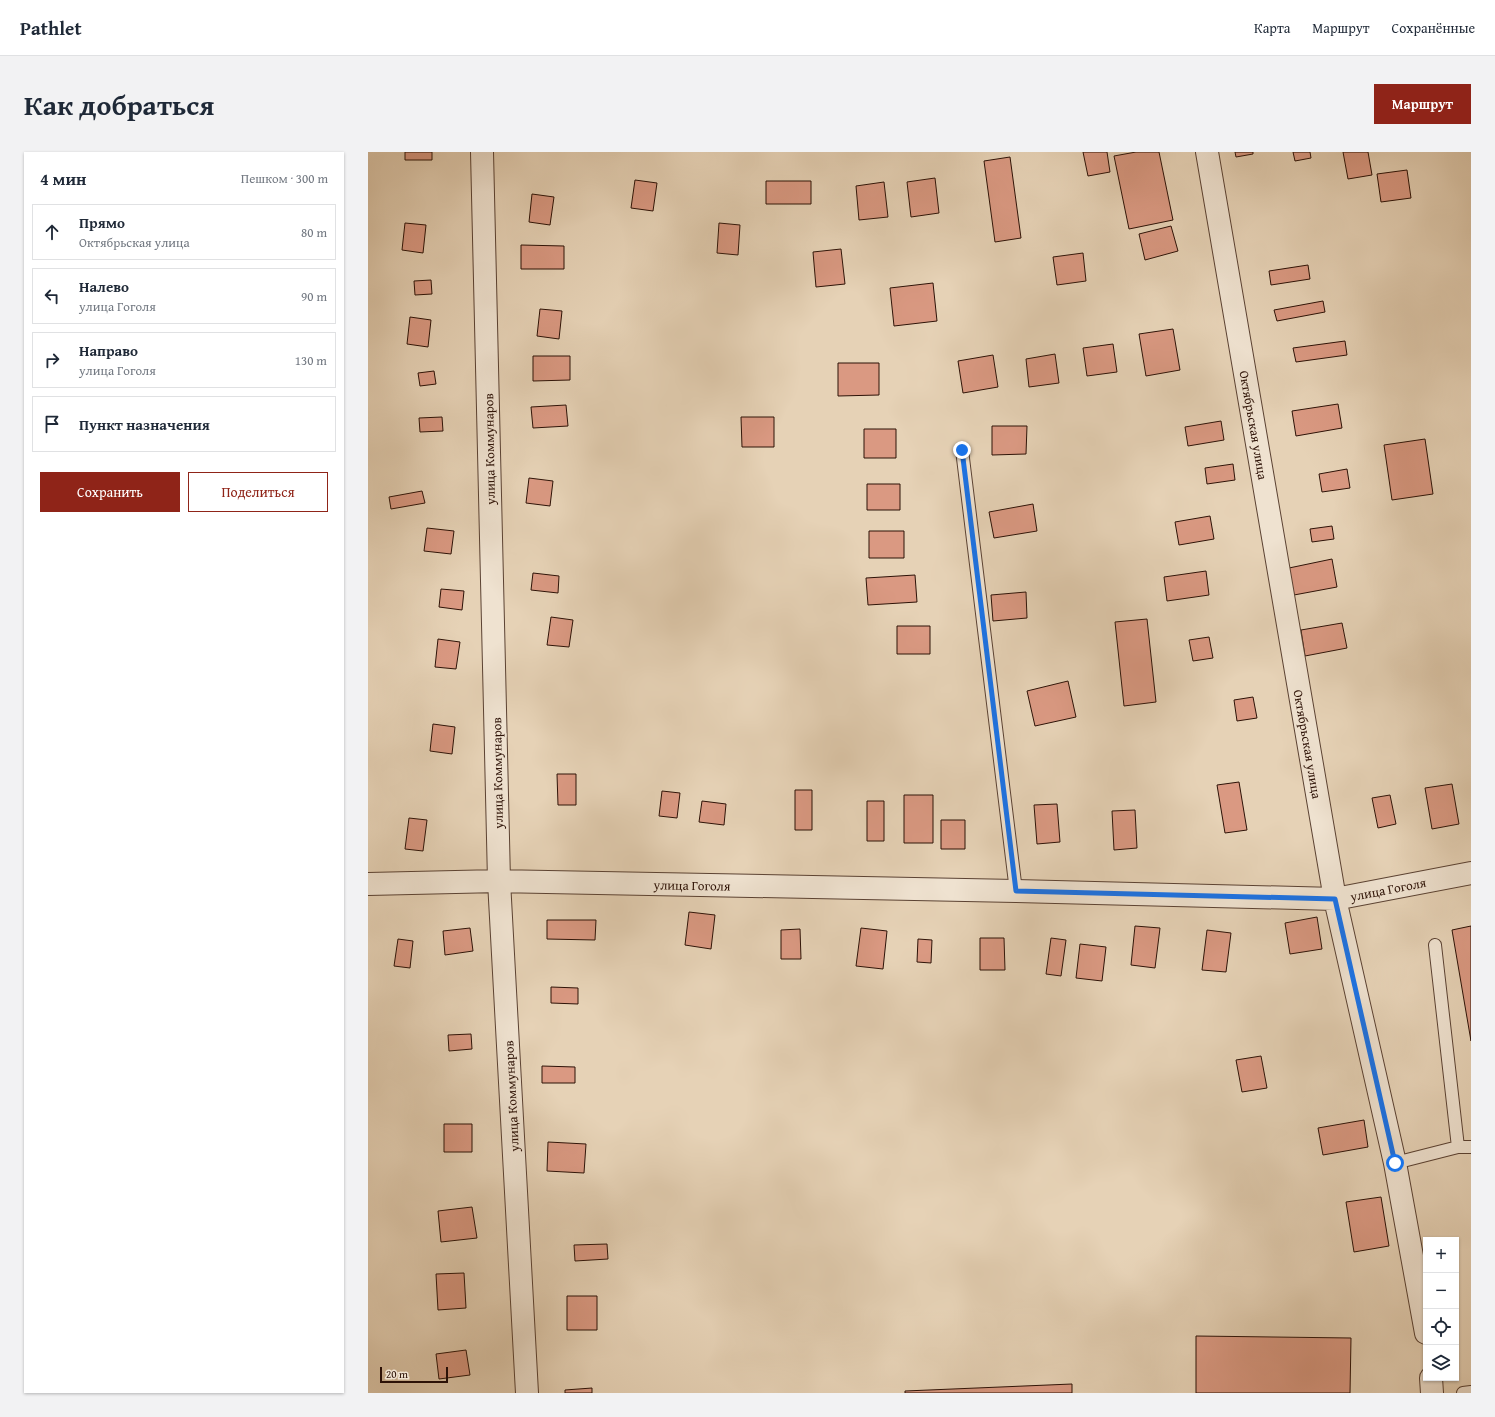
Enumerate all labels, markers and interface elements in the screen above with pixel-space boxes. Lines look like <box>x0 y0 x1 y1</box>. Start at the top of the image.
text: Pathlet <box>20 14 82 42</box>
text: Карта <box>1254 18 1290 38</box>
text: Маршрут <box>1312 18 1370 38</box>
text: Сохранённые <box>1392 18 1475 38</box>
text: Как добраться <box>24 84 214 125</box>
button: Маршрут <box>1374 84 1471 124</box>
text: 4 мин <box>40 166 86 191</box>
text: Пешком · 300 m <box>241 169 328 188</box>
text: Прямо <box>79 212 125 233</box>
icon: ahead <box>41 221 63 243</box>
text: 80 m <box>301 223 327 242</box>
text: Октябрьская улица <box>79 233 190 252</box>
text: Налево <box>79 276 129 297</box>
icon: left <box>41 285 63 307</box>
text: 90 m <box>301 287 327 306</box>
text: улица Гоголя <box>79 297 156 316</box>
text: Направо <box>79 340 138 361</box>
icon: right <box>41 349 63 371</box>
text: 130 m <box>295 351 327 370</box>
text: улица Гоголя <box>79 361 156 380</box>
street label: Октябрьская улица <box>1235 369 1273 482</box>
street label: улица Коммунаров <box>479 393 500 506</box>
icon: arrive <box>41 413 63 435</box>
text: Пункт назначения <box>79 414 210 435</box>
route end <box>953 441 971 459</box>
button: Сохранить <box>40 472 180 512</box>
button: Поделиться <box>188 472 328 512</box>
street label: Октябрьская улица <box>1289 688 1327 801</box>
street label: улица Коммунаров <box>487 717 508 830</box>
street label: улица Гоголя <box>1348 873 1428 906</box>
street label: улица Гоголя <box>652 875 731 896</box>
street label: улица Коммунаров <box>499 1040 524 1153</box>
route start <box>1386 1154 1404 1172</box>
map controls <box>1423 1237 1459 1381</box>
button: + <box>1423 1237 1459 1273</box>
button: − <box>1423 1273 1459 1309</box>
button: locate <box>1423 1309 1459 1345</box>
button: layers <box>1423 1345 1459 1381</box>
scale bar <box>380 1365 448 1384</box>
text: 20 m <box>386 1366 408 1382</box>

